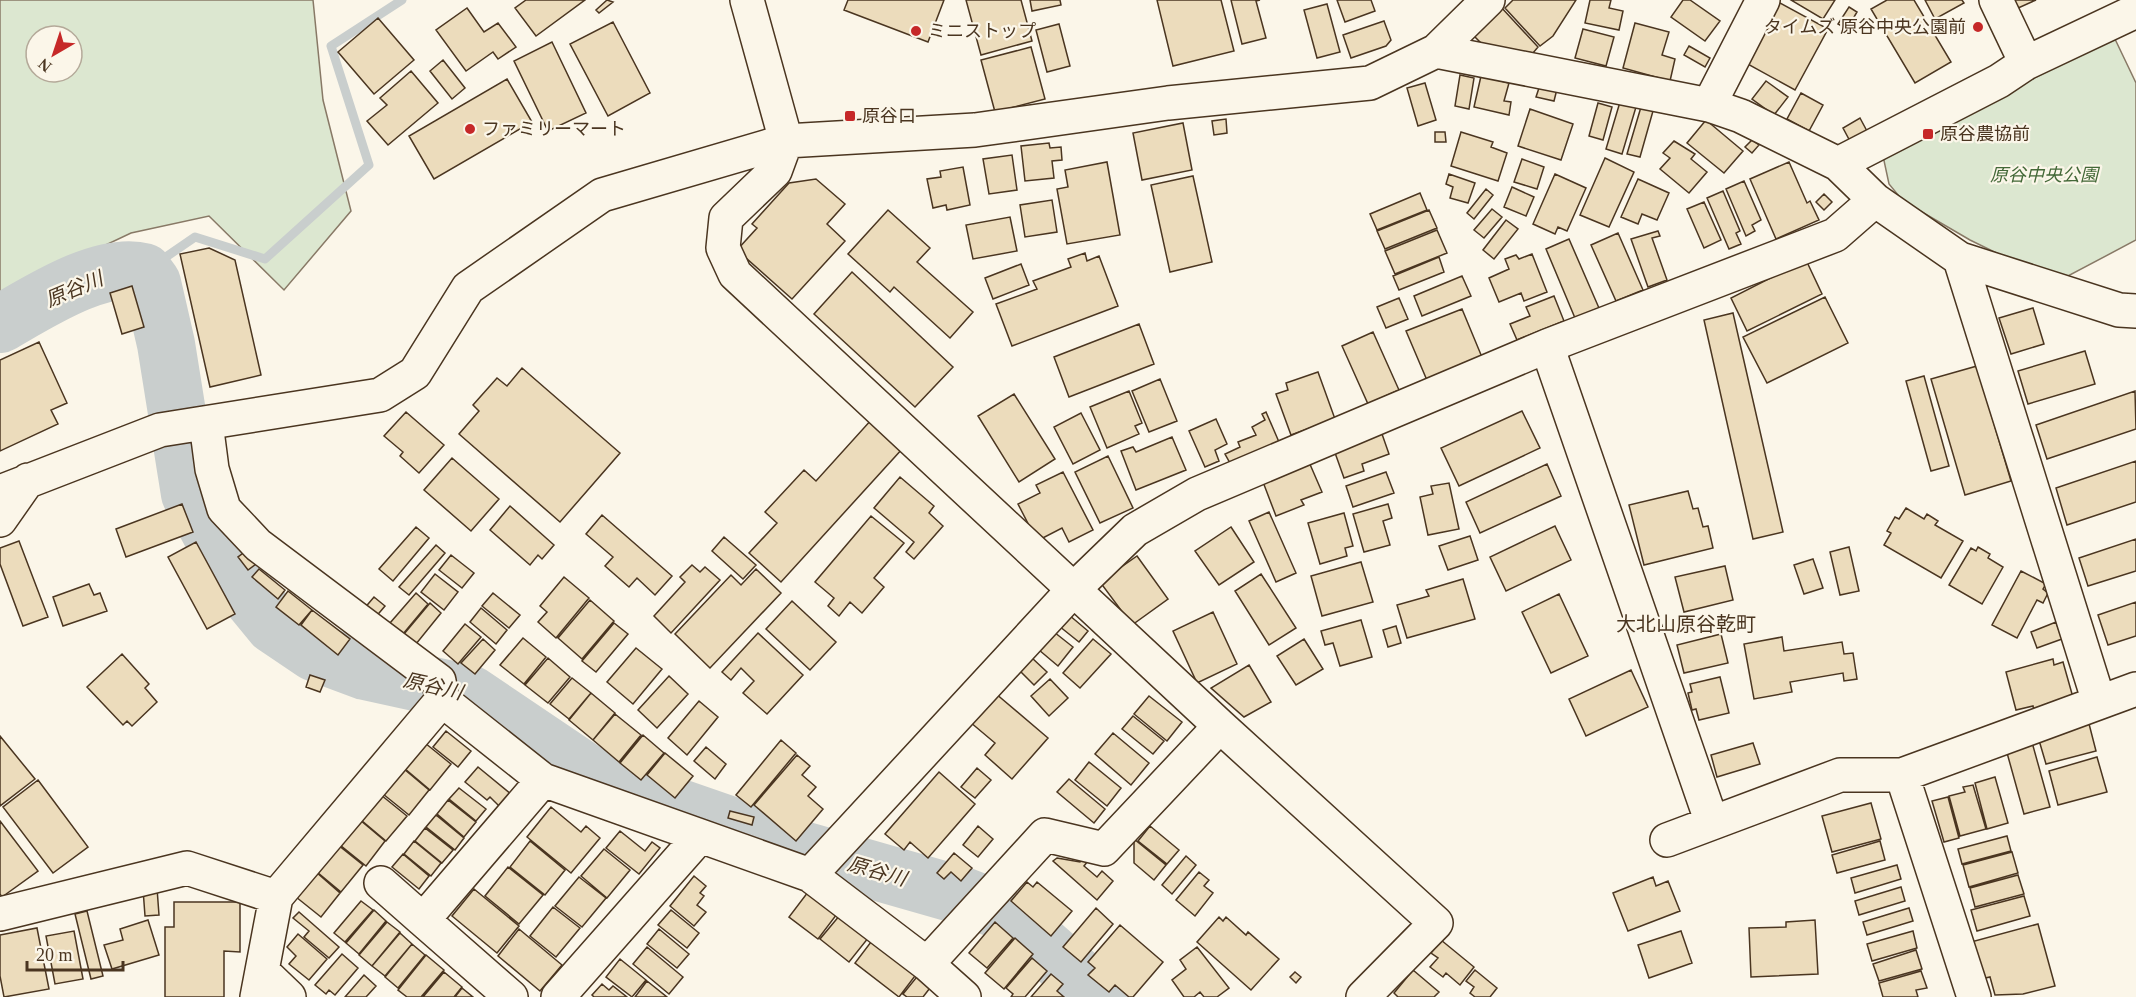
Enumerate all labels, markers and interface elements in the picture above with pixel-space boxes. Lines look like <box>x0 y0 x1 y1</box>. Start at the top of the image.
place label: タイムズ 原谷中央公園前 <box>1764 17 1966 37</box>
marker: タイムズ 原谷中央公園前 <box>1971 20 1985 34</box>
place label: ミニストップ <box>928 21 1036 41</box>
north arrow <box>24 24 84 84</box>
marker: ミニストップ <box>909 24 923 38</box>
text: N <box>35 55 55 76</box>
place label: 原谷口 <box>862 106 916 126</box>
marker: 原谷口 <box>843 109 857 123</box>
place label: ファミリーマート <box>482 119 626 139</box>
marker: ファミリーマート <box>463 122 477 136</box>
place label: 原谷農協前 <box>1940 124 2030 144</box>
marker: 原谷農協前 <box>1921 127 1935 141</box>
park label: 原谷中央公園 <box>1990 165 2101 185</box>
water label: 原谷川 <box>42 266 108 311</box>
district label: 大北山原谷乾町 <box>1616 613 1756 635</box>
water label: 原谷川 <box>401 669 467 704</box>
water label: 原谷川 <box>845 852 911 890</box>
scale bar <box>27 934 123 972</box>
text: 20 m <box>36 945 73 965</box>

